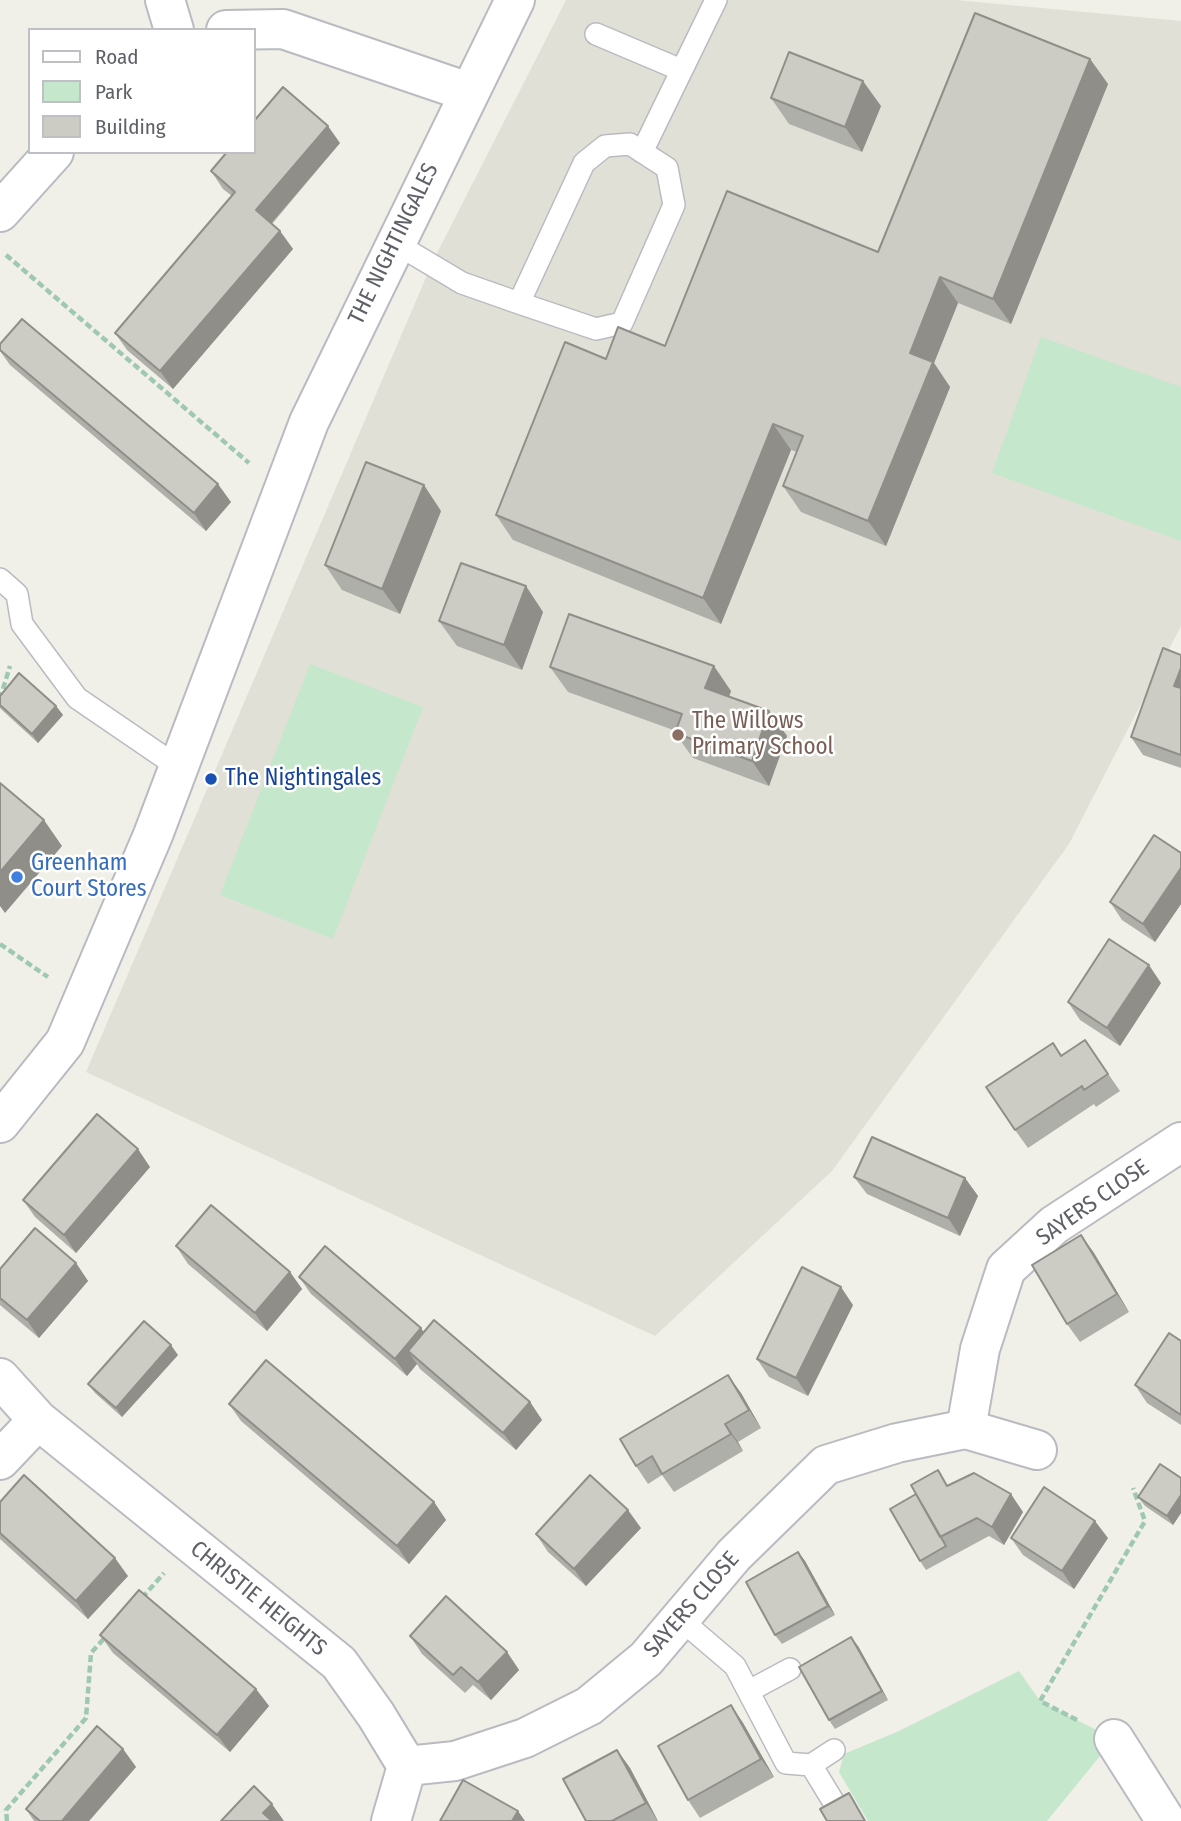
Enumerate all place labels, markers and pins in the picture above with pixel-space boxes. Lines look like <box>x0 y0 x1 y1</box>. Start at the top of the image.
place label: The Willows Primary School <box>692 708 834 762</box>
marker: The Willows Primary School <box>670 727 686 743</box>
place label: The Nightingales <box>225 765 381 793</box>
marker: The Nightingales <box>203 771 219 787</box>
place label: Greenham Court Stores <box>31 850 147 904</box>
marker: Greenham Court Stores <box>9 869 25 885</box>

